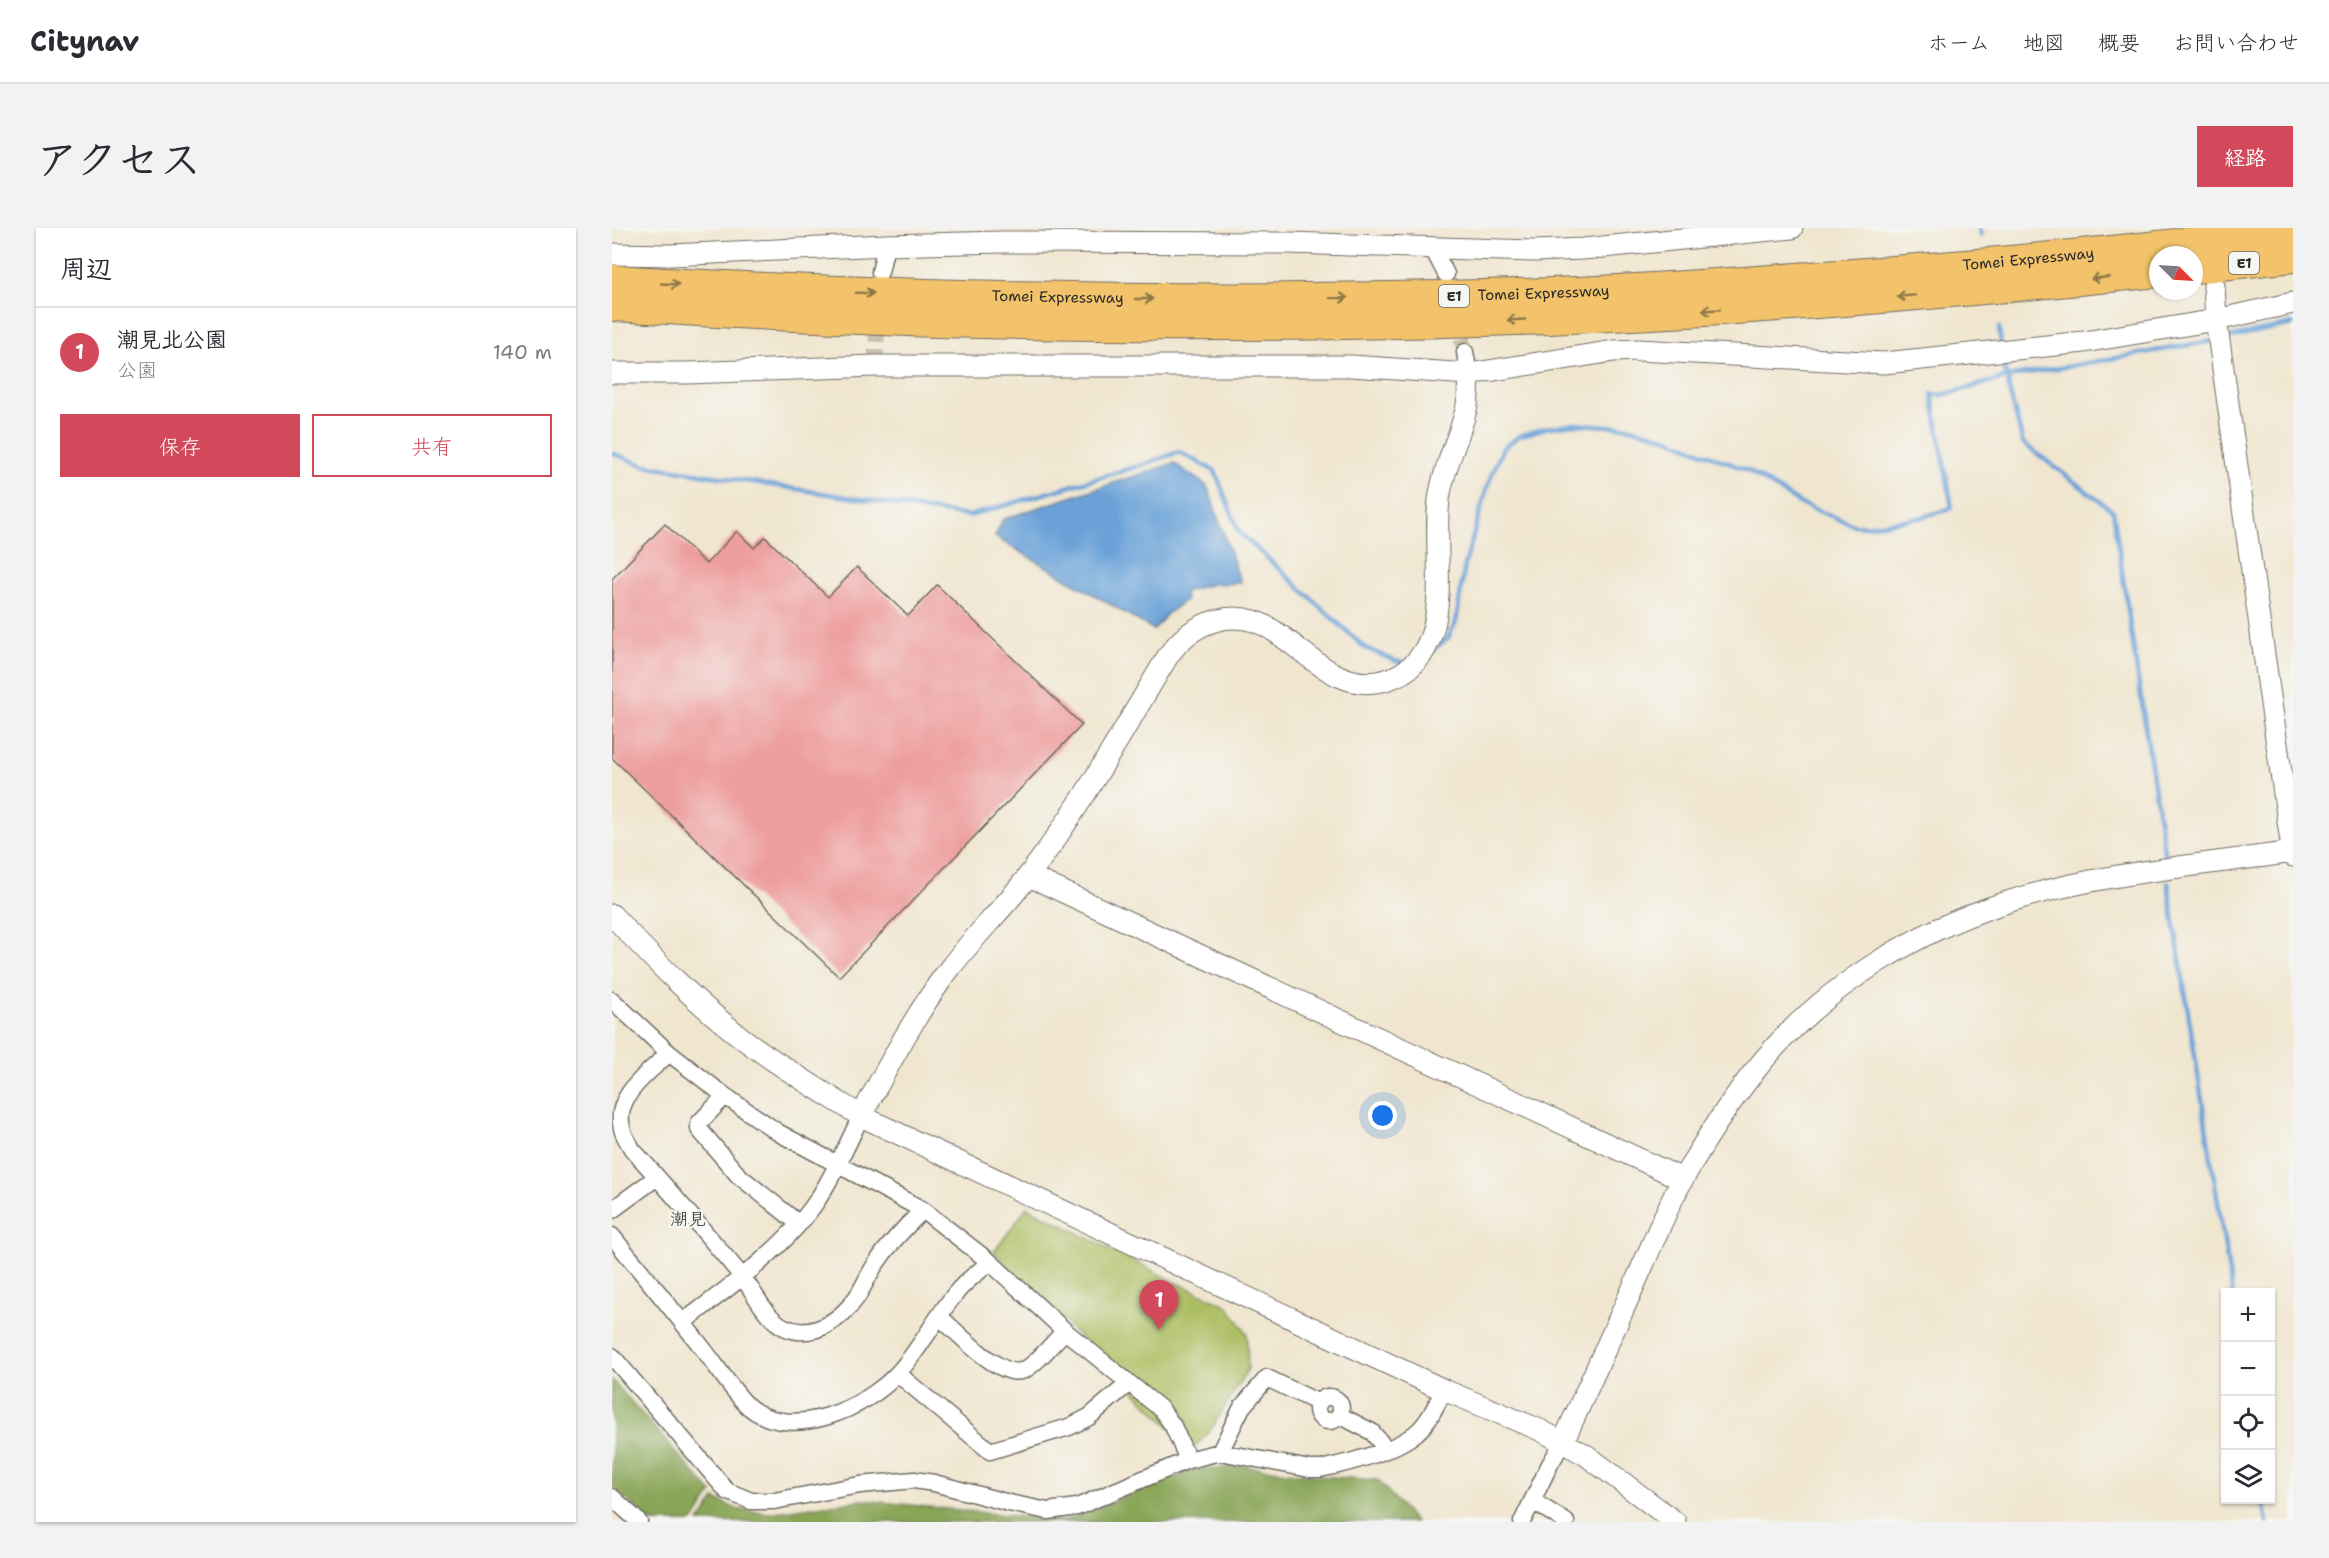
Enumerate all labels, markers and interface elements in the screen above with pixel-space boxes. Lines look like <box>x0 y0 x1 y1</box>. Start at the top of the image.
text: Citynav <box>30 22 139 60</box>
text: ホーム <box>1928 29 1990 57</box>
text: 地図 <box>2023 29 2065 57</box>
text: 概要 <box>2098 29 2140 57</box>
text: お問い合わせ <box>2173 29 2299 57</box>
button: 経路 <box>2197 126 2293 187</box>
text: アクセス <box>36 131 201 187</box>
street label: Tomei Expressway <box>1962 243 2095 275</box>
north arrow <box>2149 246 2203 300</box>
text: 周辺 <box>60 251 112 286</box>
road number: E1 <box>2229 252 2259 274</box>
one-way arrow <box>2090 273 2110 284</box>
one-way arrow <box>660 278 680 289</box>
street label: Tomei Expressway <box>1477 280 1610 305</box>
road number: E1 <box>1439 285 1469 307</box>
street label: Tomei Expressway <box>991 286 1124 308</box>
one-way arrow <box>855 288 875 299</box>
one-way arrow <box>1896 291 1916 302</box>
one-way arrow <box>1329 292 1349 304</box>
one-way arrow <box>1134 293 1154 305</box>
one-way arrow <box>1702 305 1722 316</box>
one-way arrow <box>1507 314 1527 325</box>
text: 潮見北公園 <box>117 325 227 354</box>
text: 1 <box>75 339 84 365</box>
text: 140 m <box>493 339 552 365</box>
text: 公園 <box>117 357 157 383</box>
button: 保存 <box>60 414 300 477</box>
button: 共有 <box>312 414 552 477</box>
your location <box>1368 1101 1397 1130</box>
district label: 潮見 <box>670 1207 706 1231</box>
pin: 1 <box>1140 1280 1178 1330</box>
map controls <box>2221 1288 2275 1504</box>
button: + <box>2221 1288 2275 1342</box>
button: − <box>2221 1342 2275 1396</box>
button: locate <box>2221 1396 2275 1450</box>
button: layers <box>2221 1450 2275 1504</box>

